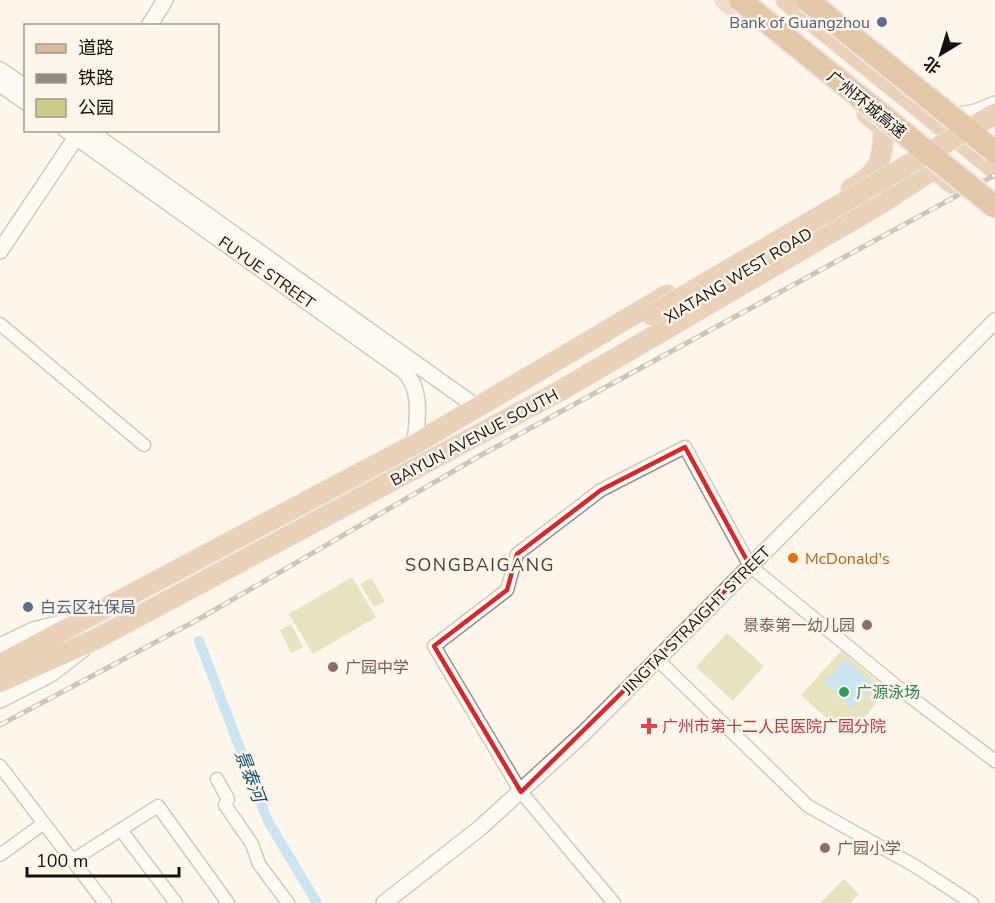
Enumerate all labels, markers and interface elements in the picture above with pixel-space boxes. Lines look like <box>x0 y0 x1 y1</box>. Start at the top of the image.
place label: Bank of Guangzhou <box>729 12 870 34</box>
marker: Bank of Guangzhou <box>875 15 889 29</box>
legend <box>24 24 219 132</box>
north arrow <box>911 24 971 84</box>
text: 道路 <box>78 36 114 60</box>
text: 北 <box>919 51 945 79</box>
text: 铁路 <box>78 66 114 90</box>
street label: 广州环城高速 <box>822 66 911 144</box>
text: 公园 <box>78 96 114 120</box>
street label: XIATANG WEST ROAD <box>660 223 817 329</box>
street label: FUYUE STREET <box>214 231 319 314</box>
street label: BAIYUN AVENUE SOUTH <box>387 384 562 492</box>
street label: JINGTAI STRAIGHT STREET <box>617 541 776 701</box>
place label: McDonald's <box>805 548 890 570</box>
marker: McDonald's <box>786 551 800 565</box>
district label: SONGBAIGANG <box>405 553 555 577</box>
place label: 白云区社保局 <box>40 597 136 619</box>
marker: 白云区社保局 <box>21 600 35 614</box>
place label: 景泰第一幼儿园 <box>743 615 855 637</box>
marker: 景泰第一幼儿园 <box>860 618 874 632</box>
place label: 广园中学 <box>345 657 409 679</box>
marker: 广园中学 <box>326 660 340 674</box>
place label: 广源泳场 <box>856 682 920 704</box>
marker: 广源泳场 <box>837 685 851 699</box>
place label: 广州市第十二人民医院广园分院 <box>662 716 886 738</box>
marker: 广州市第十二人民医院广园分院 <box>640 717 658 735</box>
water label: 景泰河 <box>229 746 272 808</box>
place label: 广园小学 <box>837 838 901 860</box>
scale bar <box>27 840 178 878</box>
marker: 广园小学 <box>818 841 832 855</box>
text: 100 m <box>36 849 88 873</box>

